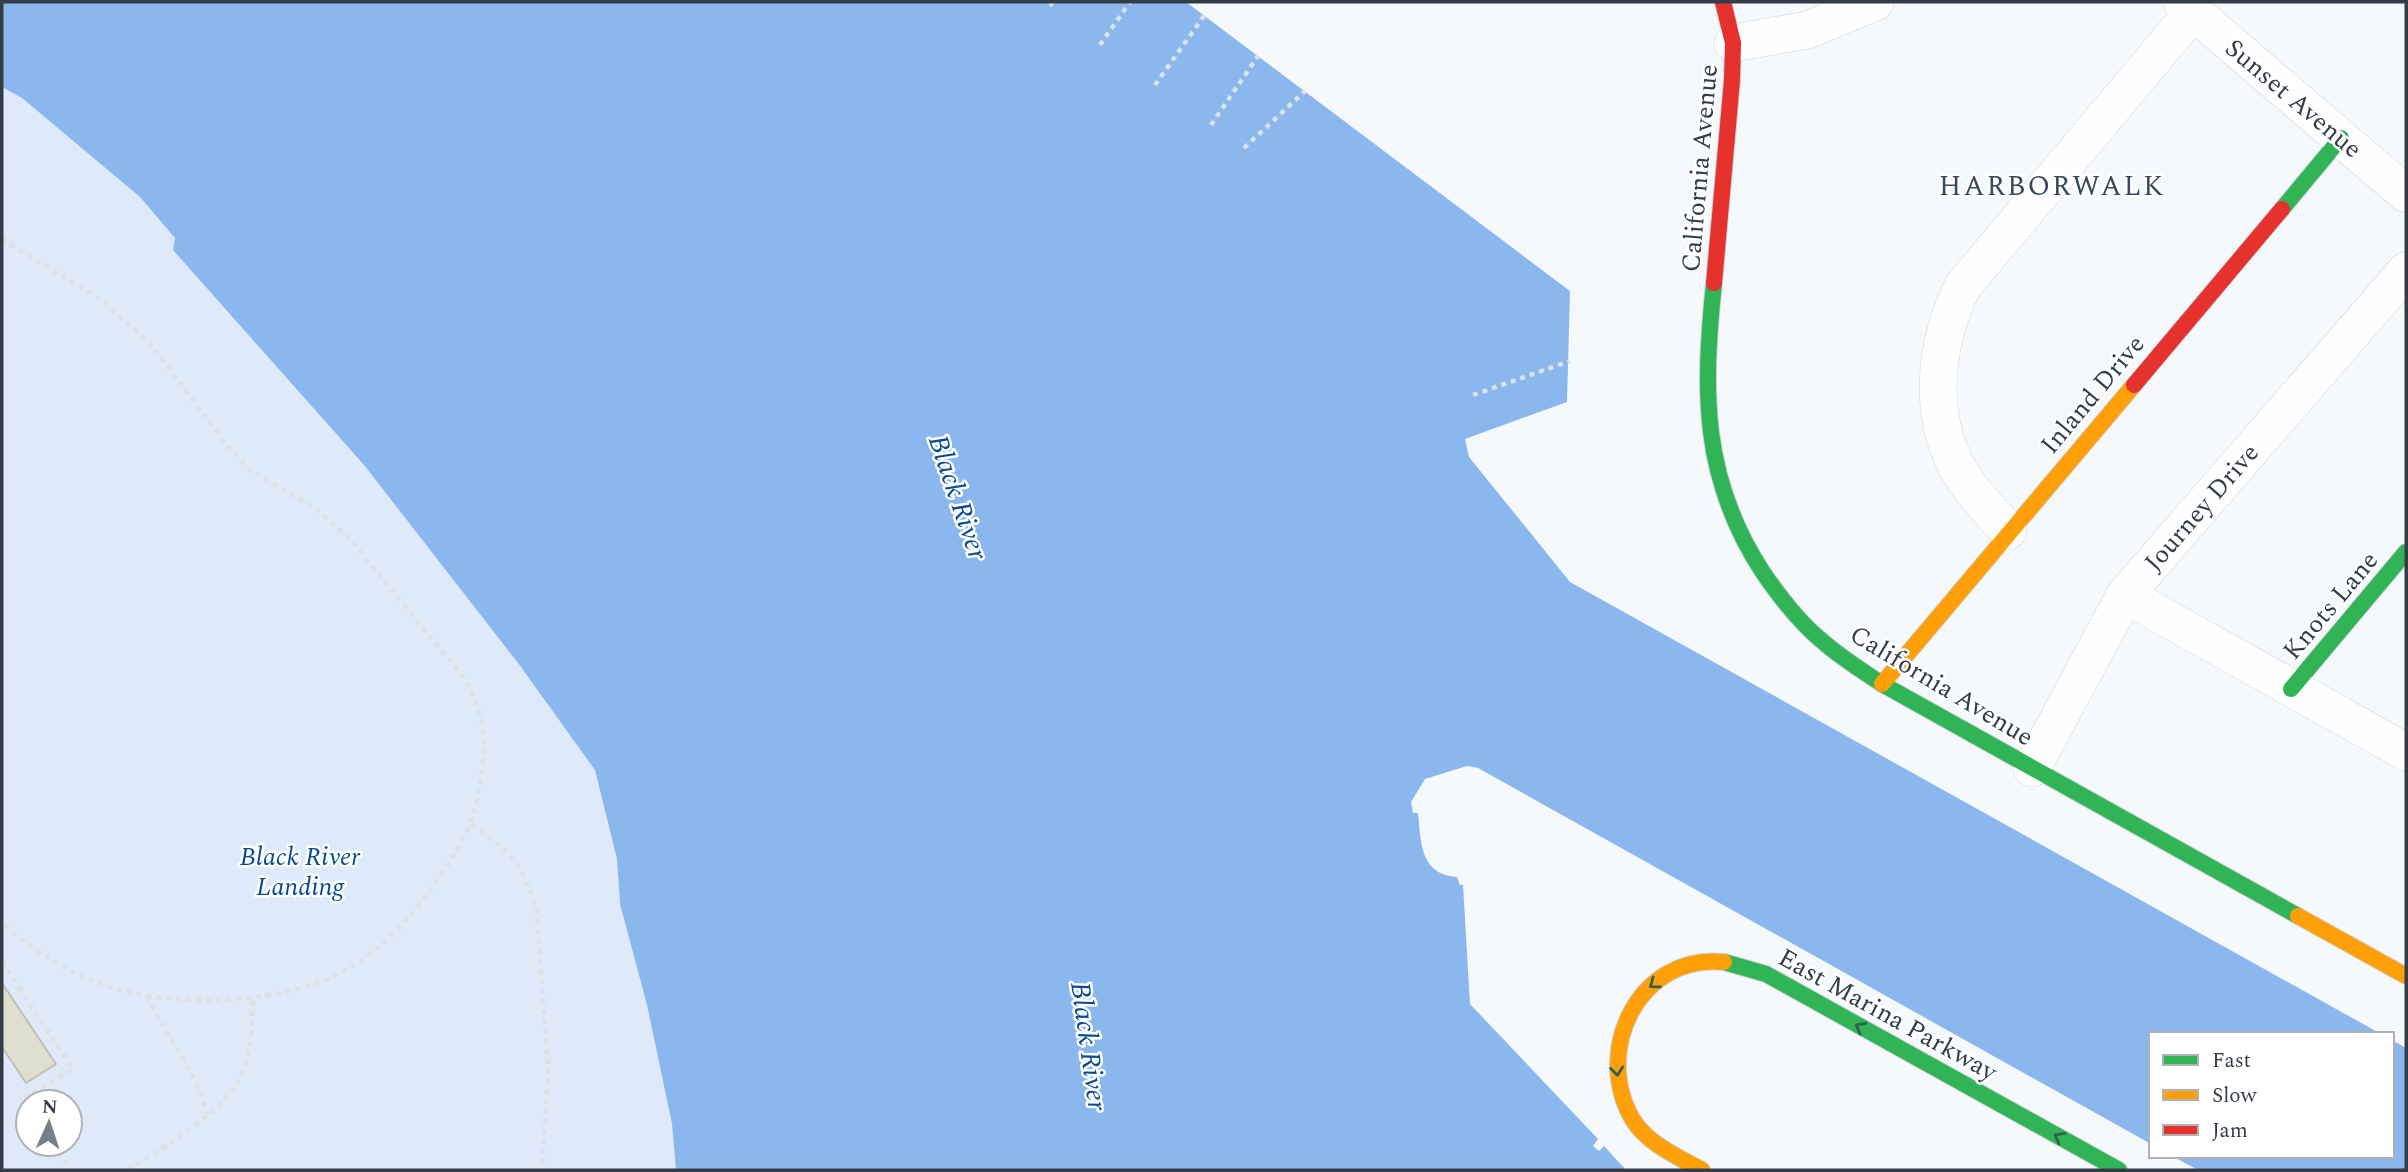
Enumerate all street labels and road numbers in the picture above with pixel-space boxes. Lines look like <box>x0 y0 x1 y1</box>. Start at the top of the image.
street label: Sunset Avenue <box>2216 29 2371 168</box>
street label: California Avenue <box>1671 62 1729 274</box>
street label: Inland Drive <box>2031 326 2155 463</box>
street label: Journey Drive <box>2135 435 2269 581</box>
street label: Knots Lane <box>2273 542 2388 669</box>
street label: California Avenue <box>1842 615 2041 757</box>
street label: East Marina Parkway <box>1771 938 2006 1092</box>

